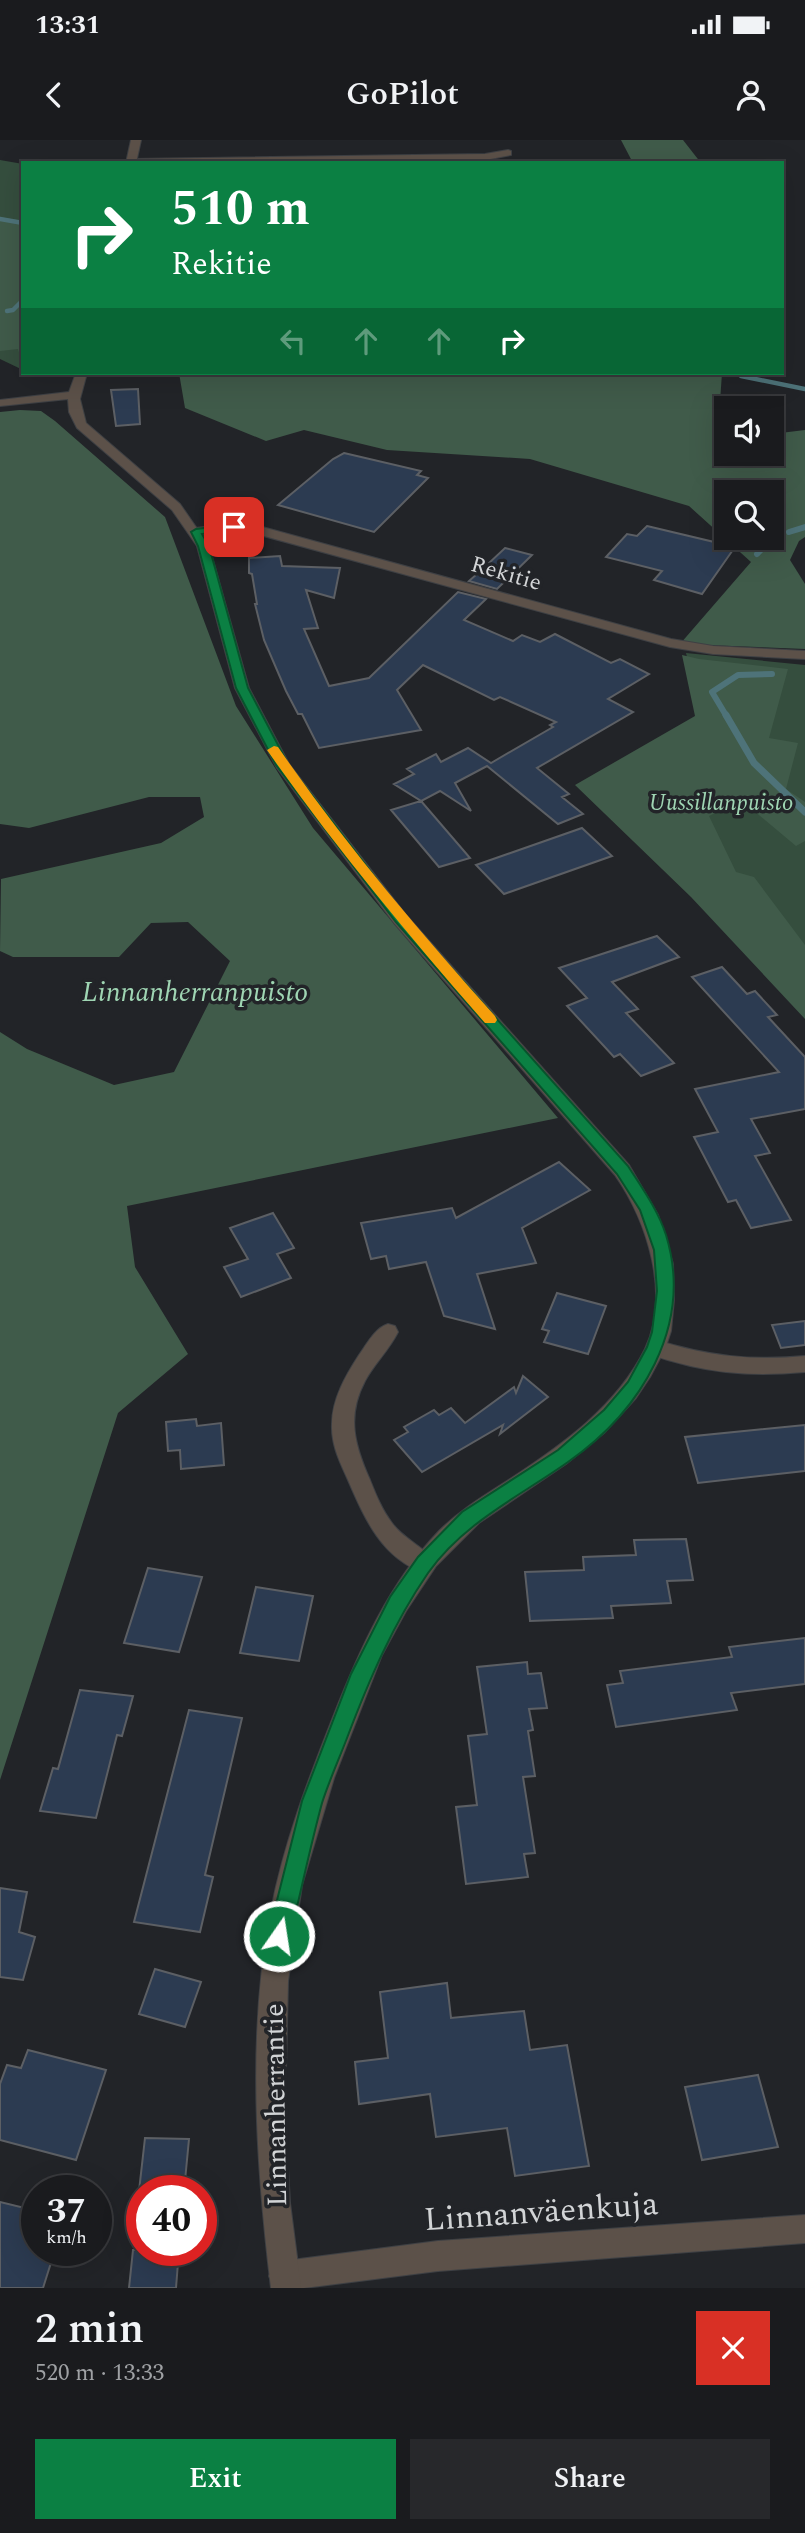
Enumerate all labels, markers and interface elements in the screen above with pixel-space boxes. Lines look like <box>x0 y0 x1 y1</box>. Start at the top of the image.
text: 13:31 <box>35 5 100 45</box>
text: GoPilot <box>346 70 459 119</box>
icon: back <box>35 76 73 114</box>
icon: person <box>732 76 770 114</box>
text: 510 m <box>171 172 310 247</box>
icon: right <box>56 189 147 280</box>
text: Rekitie <box>171 240 272 289</box>
icon: left <box>274 322 312 360</box>
icon: ahead <box>347 322 385 360</box>
icon: ahead <box>420 322 458 360</box>
icon: right <box>493 322 531 360</box>
map controls <box>714 396 784 550</box>
button: sound <box>714 396 784 466</box>
button: search <box>714 480 784 550</box>
pin <box>204 497 264 557</box>
icon: arrive <box>215 508 253 546</box>
street label: Rekitie <box>466 547 546 601</box>
park label: Uussillanpuisto <box>648 786 794 821</box>
park label: Linnanherranpuisto <box>82 971 308 1014</box>
position arrow <box>242 1899 316 1973</box>
street label: Linnanherrantie <box>253 2003 299 2207</box>
speed limit sign: 40 <box>126 2175 217 2266</box>
street label: Linnanväenkuja <box>422 2179 660 2245</box>
text: 37 <box>47 2185 86 2238</box>
text: km/h <box>46 2224 87 2251</box>
text: 2 min <box>35 2298 144 2361</box>
button: close <box>696 2311 770 2385</box>
text: 520 m · 13:33 <box>35 2356 164 2391</box>
button: Exit <box>35 2439 396 2519</box>
button: Share <box>410 2439 770 2519</box>

